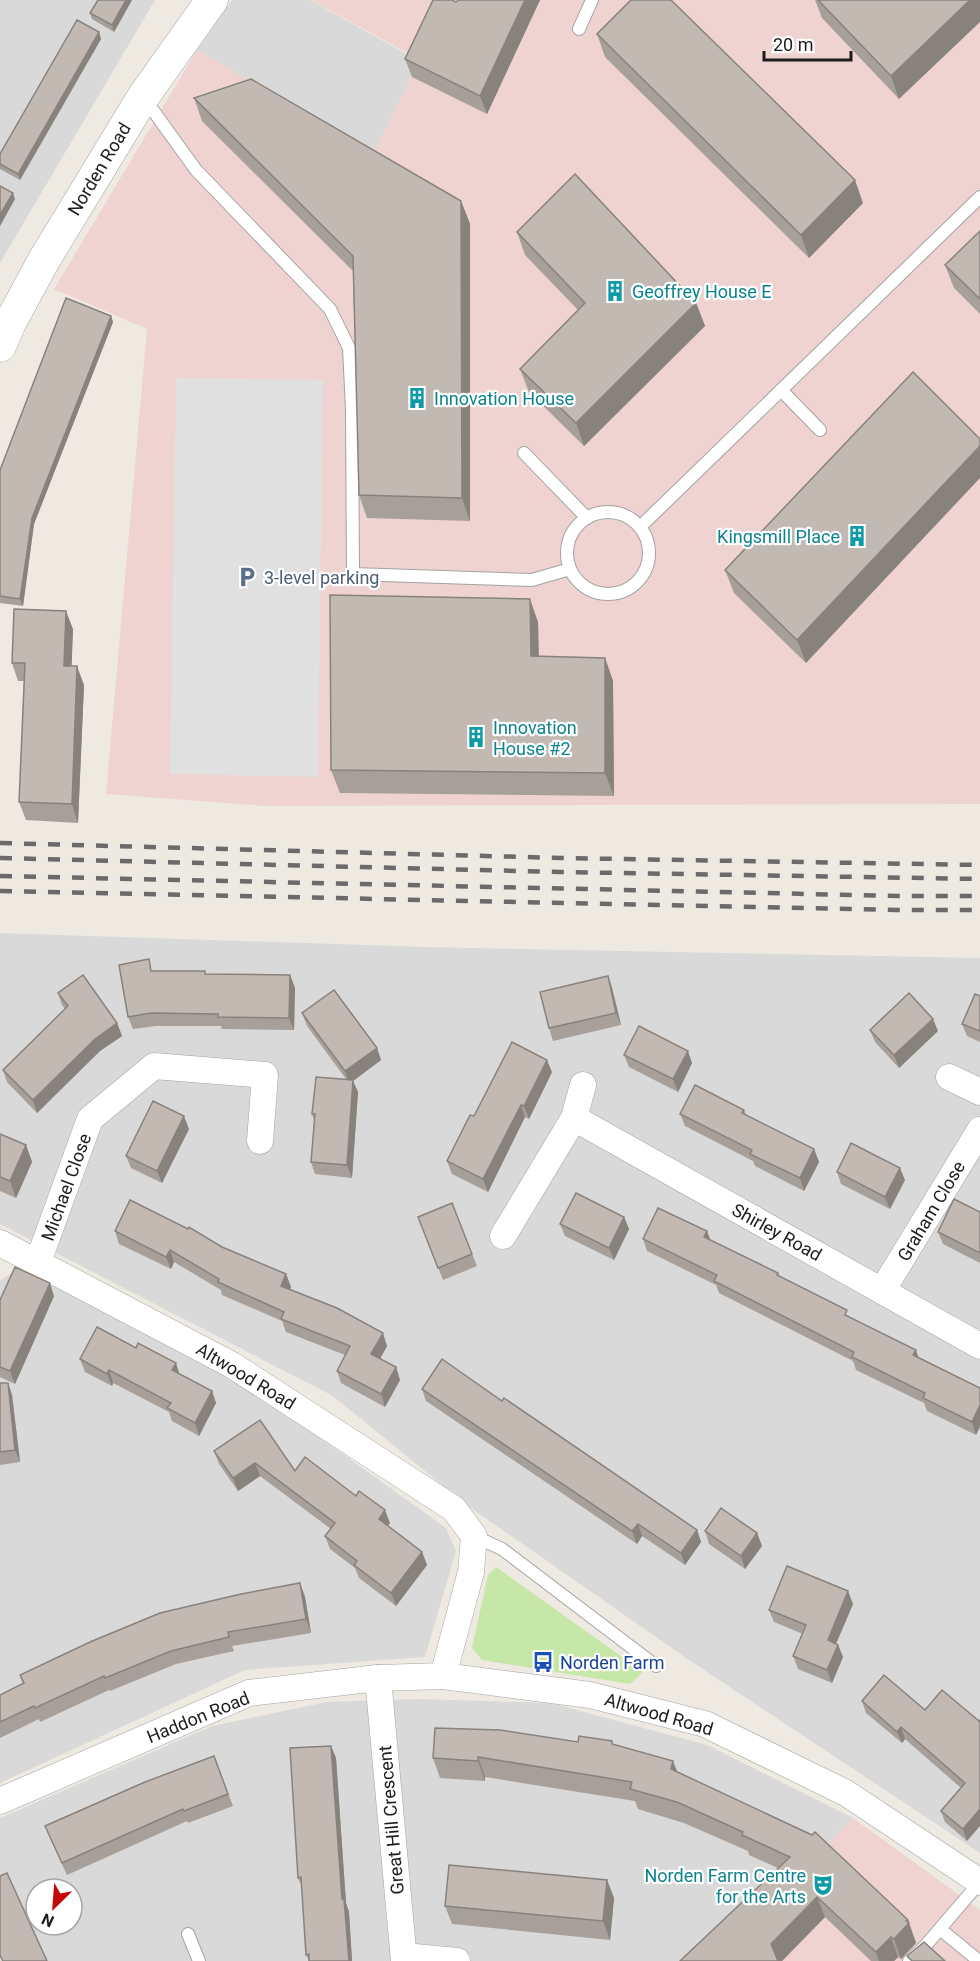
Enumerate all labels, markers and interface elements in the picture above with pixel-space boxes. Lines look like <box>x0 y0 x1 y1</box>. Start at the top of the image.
scale bar <box>764 24 851 62</box>
text: 20 m <box>773 34 813 55</box>
street label: Norden Road <box>63 119 135 219</box>
building icon: Geoffrey House E <box>603 279 627 303</box>
place label: Geoffrey House E <box>632 281 772 302</box>
building icon: Innovation House <box>405 386 429 410</box>
place label: Innovation House <box>434 388 574 409</box>
building icon: Kingsmill Place <box>845 524 869 548</box>
place label: Kingsmill Place <box>717 526 840 547</box>
parking icon: 3-level parking <box>235 565 259 589</box>
place label: 3-level parking <box>264 567 379 588</box>
place label: Innovation House #2 <box>493 717 577 759</box>
building icon: Innovation House #2 <box>464 725 488 749</box>
street label: Michael Close <box>37 1130 95 1244</box>
street label: Graham Close <box>893 1157 969 1265</box>
street label: Shirley Road <box>729 1199 825 1265</box>
street label: Altwood Road <box>193 1338 299 1414</box>
bus stop icon: Norden Farm <box>531 1650 555 1674</box>
place label: Norden Farm <box>560 1652 664 1673</box>
street label: Haddon Road <box>144 1687 252 1747</box>
street label: Altwood Road <box>602 1688 716 1740</box>
street label: Great Hill Crescent <box>374 1744 408 1895</box>
place label: Norden Farm Centre for the Arts <box>645 1865 806 1907</box>
theatre icon: Norden Farm Centre for the Arts <box>811 1873 835 1897</box>
north arrow <box>24 1877 84 1937</box>
text: N <box>39 1909 57 1931</box>

